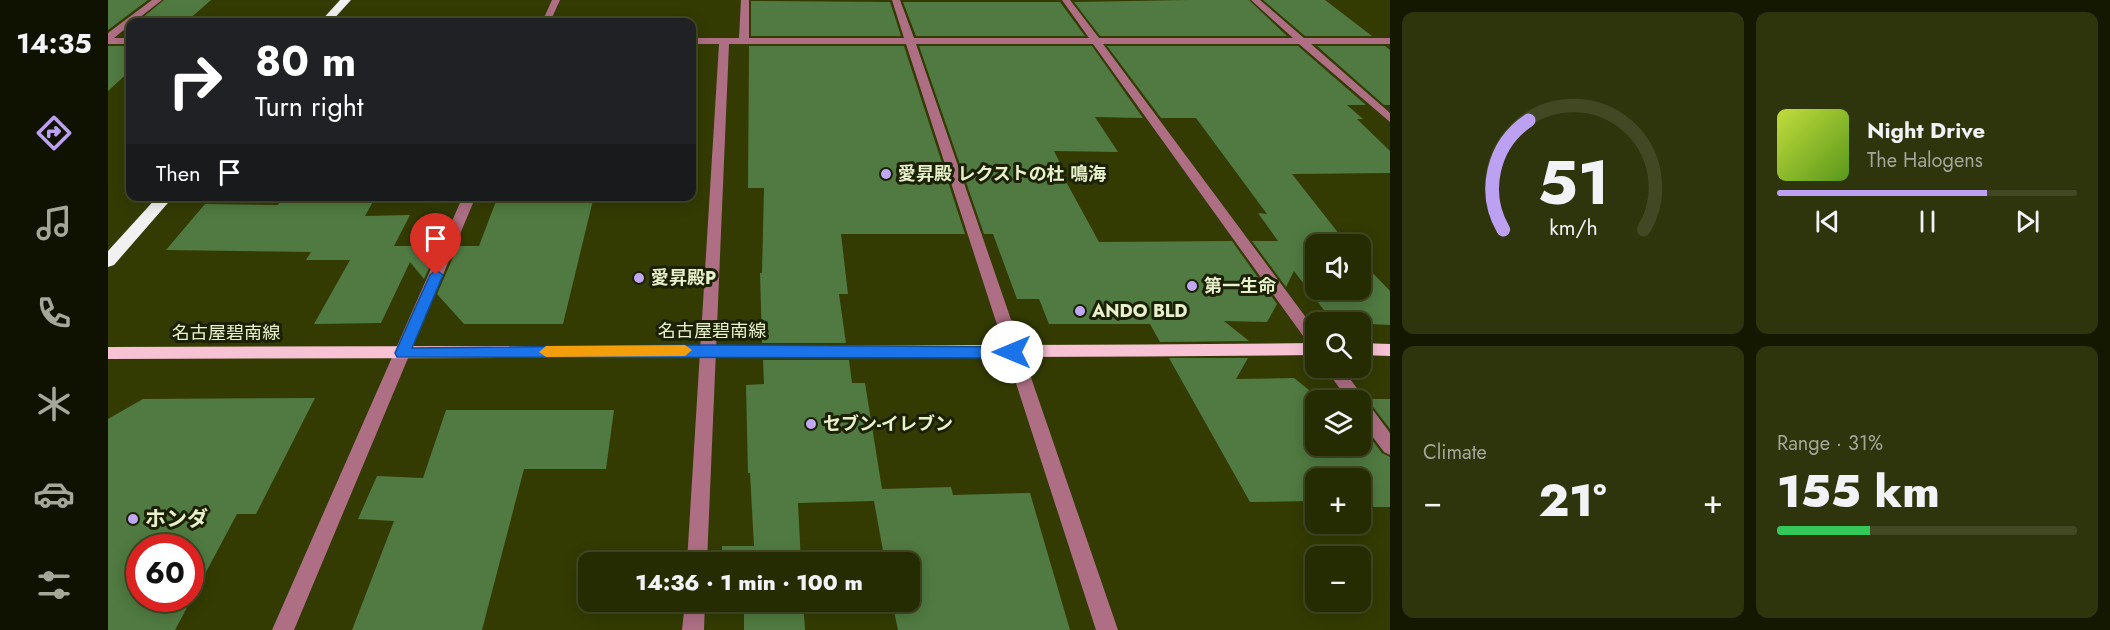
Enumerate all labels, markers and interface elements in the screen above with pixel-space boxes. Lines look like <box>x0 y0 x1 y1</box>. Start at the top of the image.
text: 14:35 <box>16 24 92 63</box>
text: 80 m <box>255 31 356 92</box>
icon: right <box>156 42 234 120</box>
text: Turn right <box>255 87 363 126</box>
icon: directions <box>33 112 75 154</box>
text: Night Drive <box>1867 114 1985 146</box>
text: 51 <box>1537 137 1609 227</box>
text: The Halogens <box>1867 146 1983 175</box>
icon: arrive <box>213 156 246 189</box>
text: Then <box>156 157 201 189</box>
place label: 愛昇殿 レクストの杜 鳴海 <box>898 161 1106 187</box>
marker: 愛昇殿 レクストの杜 鳴海 <box>879 167 893 181</box>
icon: music <box>33 202 75 244</box>
icon: previous <box>1811 205 1844 238</box>
icon: pause <box>1911 205 1944 238</box>
icon: next <box>2011 205 2044 238</box>
pin <box>410 213 461 275</box>
text: km/h <box>1549 213 1597 244</box>
icon: arrive <box>419 222 452 255</box>
map controls <box>1305 234 1371 612</box>
button: sound <box>1305 234 1371 300</box>
place label: 愛昇殿P <box>651 265 716 291</box>
marker: 愛昇殿P <box>632 271 646 285</box>
place label: 第一生命 <box>1204 273 1276 299</box>
marker: 第一生命 <box>1185 279 1199 293</box>
icon: phone <box>33 292 75 334</box>
place label: ANDO BLD <box>1091 298 1188 324</box>
marker: ANDO BLD <box>1073 304 1087 318</box>
button: search <box>1305 312 1371 378</box>
street label: 名古屋碧南線 <box>658 318 766 344</box>
street label: 名古屋碧南線 <box>172 320 280 346</box>
position arrow <box>980 320 1044 384</box>
icon: climate <box>33 383 75 425</box>
button: layers <box>1305 390 1371 456</box>
place label: セブン-イレブン <box>823 411 953 437</box>
marker: セブン-イレブン <box>804 417 818 431</box>
text: Range · 31% <box>1777 429 1883 458</box>
text: Climate <box>1423 438 1487 467</box>
text: 155 km <box>1777 459 1940 524</box>
button: + <box>1305 468 1371 534</box>
text: 21° <box>1539 468 1607 533</box>
icon: car <box>33 473 75 515</box>
text: − <box>1423 478 1442 525</box>
text: + <box>1703 478 1723 525</box>
place label: ホンダ <box>145 504 208 534</box>
marker: ホンダ <box>126 512 140 526</box>
speed limit sign: 60 <box>126 534 204 612</box>
button: − <box>1305 546 1371 612</box>
icon: filters <box>33 564 75 606</box>
text: 14:36 · 1 min · 100 m <box>635 566 863 598</box>

